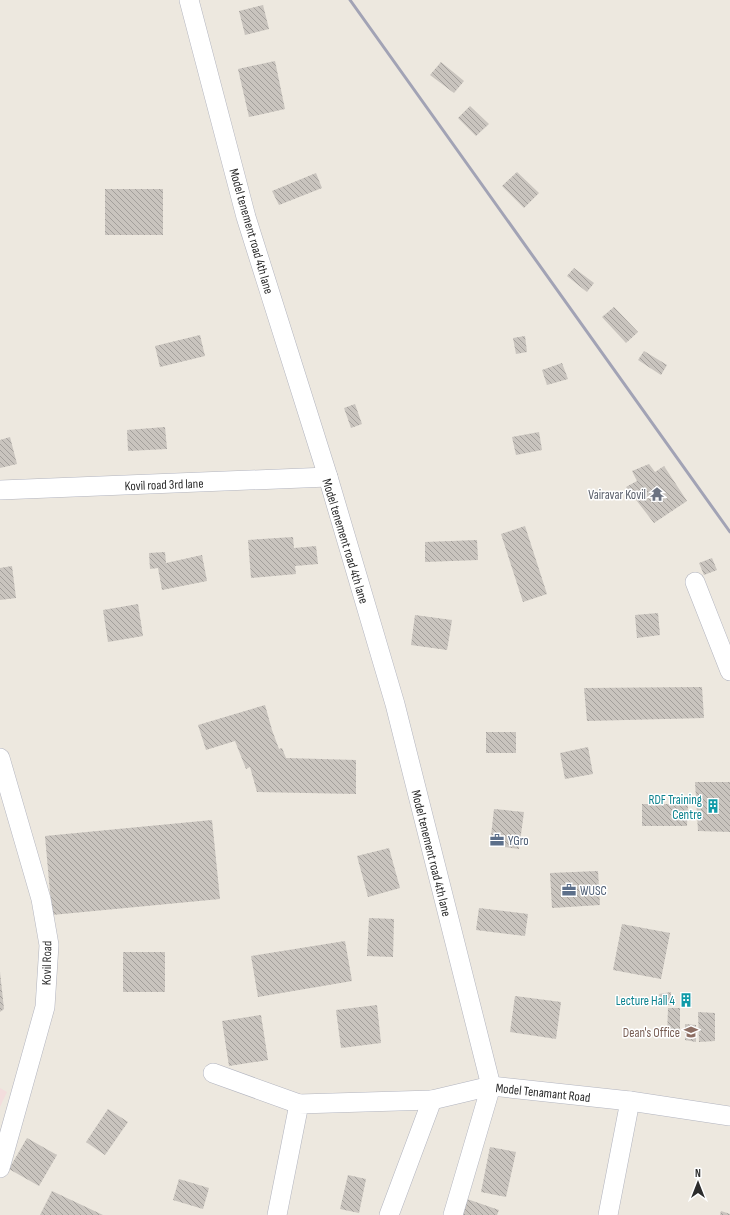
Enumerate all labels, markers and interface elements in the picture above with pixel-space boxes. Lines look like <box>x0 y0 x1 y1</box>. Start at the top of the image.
street label: Model tenement road 4th lane <box>225 167 277 296</box>
street label: Kovil road 3rd lane <box>124 476 204 494</box>
street label: Model tenement road 4th lane <box>318 477 372 606</box>
temple icon: Vairavar Kovil <box>649 486 665 502</box>
place label: Vairavar Kovil <box>588 487 646 503</box>
street label: Model tenement road 4th lane <box>408 788 455 918</box>
place label: RDF Training Centre <box>648 792 702 823</box>
building icon: RDF Training Centre <box>705 798 721 814</box>
office icon: YGro <box>489 832 505 848</box>
place label: YGro <box>508 833 529 849</box>
office icon: WUSC <box>561 882 577 898</box>
place label: WUSC <box>580 883 607 899</box>
street label: Kovil Road <box>39 941 55 985</box>
building icon: Lecture Hall 4 <box>678 992 694 1008</box>
place label: Lecture Hall 4 <box>616 993 676 1009</box>
school or university icon: Dean's Office <box>683 1024 699 1040</box>
place label: Dean's Office <box>623 1025 680 1041</box>
street label: Model Tenamant Road <box>495 1080 591 1106</box>
north arrow <box>678 1163 718 1203</box>
text: N <box>695 1167 701 1180</box>

